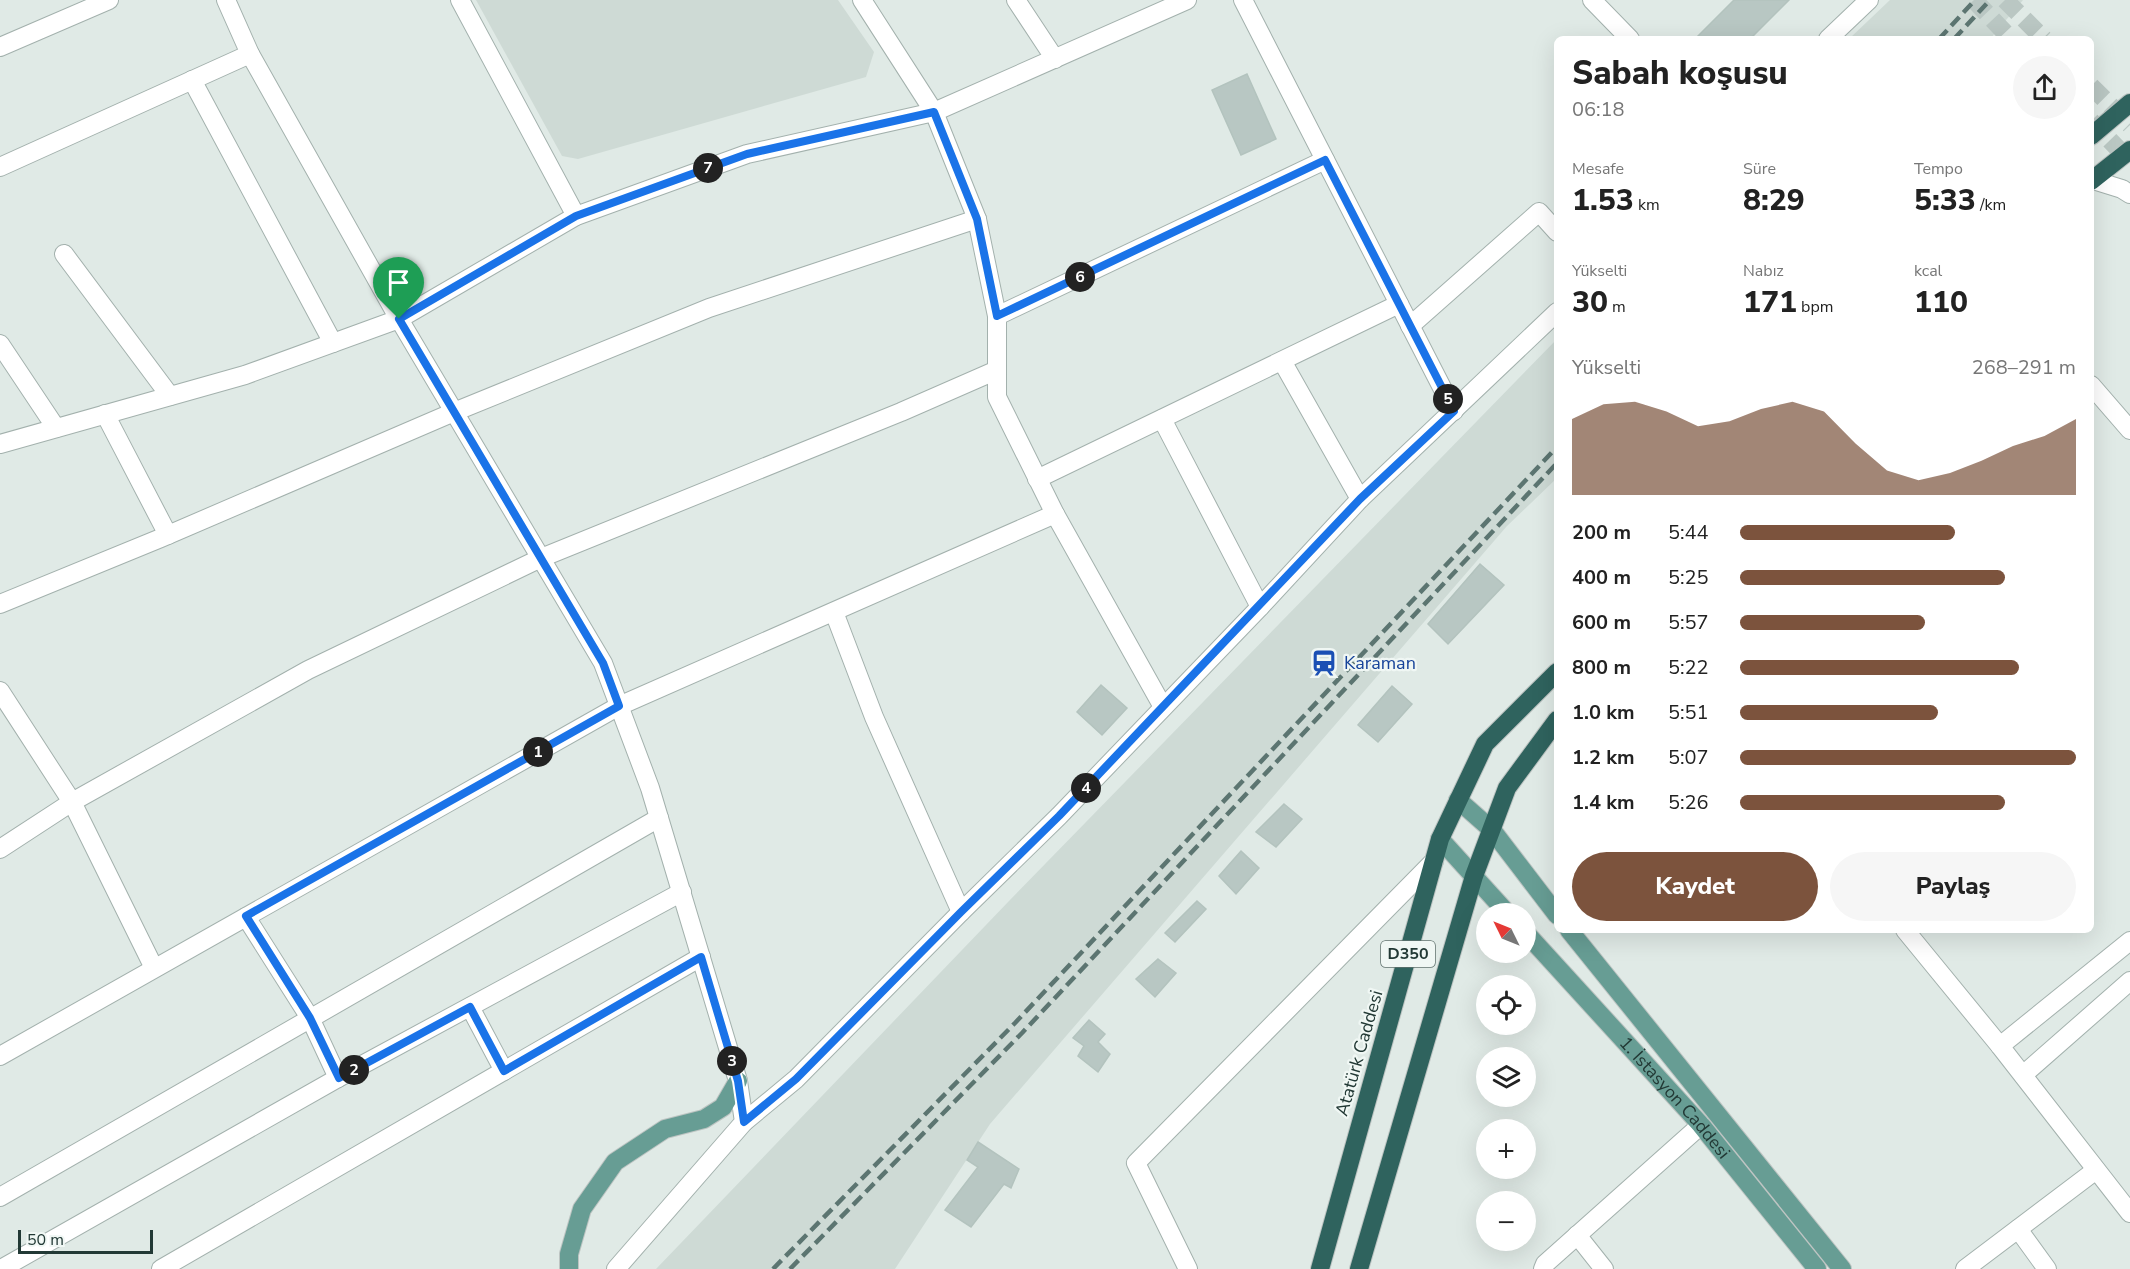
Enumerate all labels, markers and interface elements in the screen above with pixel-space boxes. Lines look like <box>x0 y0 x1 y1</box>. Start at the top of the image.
text: Sabah koşusu <box>1572 51 1788 96</box>
button: share <box>2013 56 2076 119</box>
text: 06:18 <box>1572 96 1625 123</box>
pin: 7 <box>693 153 723 183</box>
text: 7 <box>703 157 713 179</box>
text: Mesafe <box>1572 158 1624 180</box>
text: Süre <box>1743 158 1776 180</box>
text: Tempo <box>1914 158 1963 180</box>
text: 1.53 <box>1572 180 1634 221</box>
text: 8:29 <box>1743 180 1805 221</box>
text: 5:33 <box>1914 180 1976 221</box>
text: km <box>1634 194 1660 216</box>
text: /km <box>1976 194 2006 216</box>
pin <box>373 257 424 319</box>
text: Yükselti <box>1572 260 1627 282</box>
text: Nabız <box>1743 260 1784 282</box>
text: kcal <box>1914 260 1942 282</box>
pin: 6 <box>1065 262 1095 292</box>
icon: arrive <box>382 266 415 299</box>
text: 6 <box>1075 266 1085 288</box>
text: 30 <box>1572 282 1608 323</box>
text: 171 <box>1743 282 1797 323</box>
text: 110 <box>1914 282 1968 323</box>
text: m <box>1608 296 1626 318</box>
text: bpm <box>1797 296 1833 318</box>
text: Yükselti <box>1572 354 1641 381</box>
text: 268–291 m <box>1972 354 2076 381</box>
pin: 5 <box>1433 384 1463 414</box>
text: 5 <box>1443 388 1453 410</box>
text: 200 m <box>1572 519 1631 546</box>
text: 5:44 <box>1668 519 1709 546</box>
text: 400 m <box>1572 564 1631 591</box>
text: 5:25 <box>1668 564 1709 591</box>
text: 600 m <box>1572 609 1631 636</box>
text: 5:57 <box>1668 609 1709 636</box>
station icon: Karaman <box>1309 648 1339 678</box>
place label: Karaman <box>1344 651 1416 675</box>
text: 800 m <box>1572 654 1631 681</box>
text: 5:22 <box>1668 654 1709 681</box>
text: 1.0 km <box>1572 699 1635 726</box>
text: 5:51 <box>1668 699 1709 726</box>
pin: 1 <box>523 737 553 767</box>
text: 1 <box>533 741 543 763</box>
text: 1.2 km <box>1572 744 1635 771</box>
text: 5:07 <box>1668 744 1709 771</box>
pin: 4 <box>1071 773 1101 803</box>
text: 4 <box>1081 777 1091 799</box>
text: 1.4 km <box>1572 789 1635 816</box>
text: 5:26 <box>1668 789 1709 816</box>
button: Kaydet <box>1572 852 1818 921</box>
button: Paylaş <box>1830 852 2076 921</box>
north arrow <box>1476 903 1536 963</box>
map controls <box>1476 903 1536 1251</box>
road number: D350 <box>1381 941 1435 967</box>
button: locate <box>1476 975 1536 1035</box>
street label: Atatürk Caddesi <box>1330 987 1388 1119</box>
street label: 1. İstasyon Caddesi <box>1614 1031 1736 1164</box>
pin: 3 <box>717 1046 747 1076</box>
button: layers <box>1476 1047 1536 1107</box>
text: 3 <box>727 1050 737 1072</box>
pin: 2 <box>339 1055 369 1085</box>
text: 2 <box>349 1059 359 1081</box>
button: + <box>1476 1119 1536 1179</box>
button: − <box>1476 1191 1536 1251</box>
scale bar <box>18 1227 153 1254</box>
text: 50 m <box>27 1229 64 1251</box>

